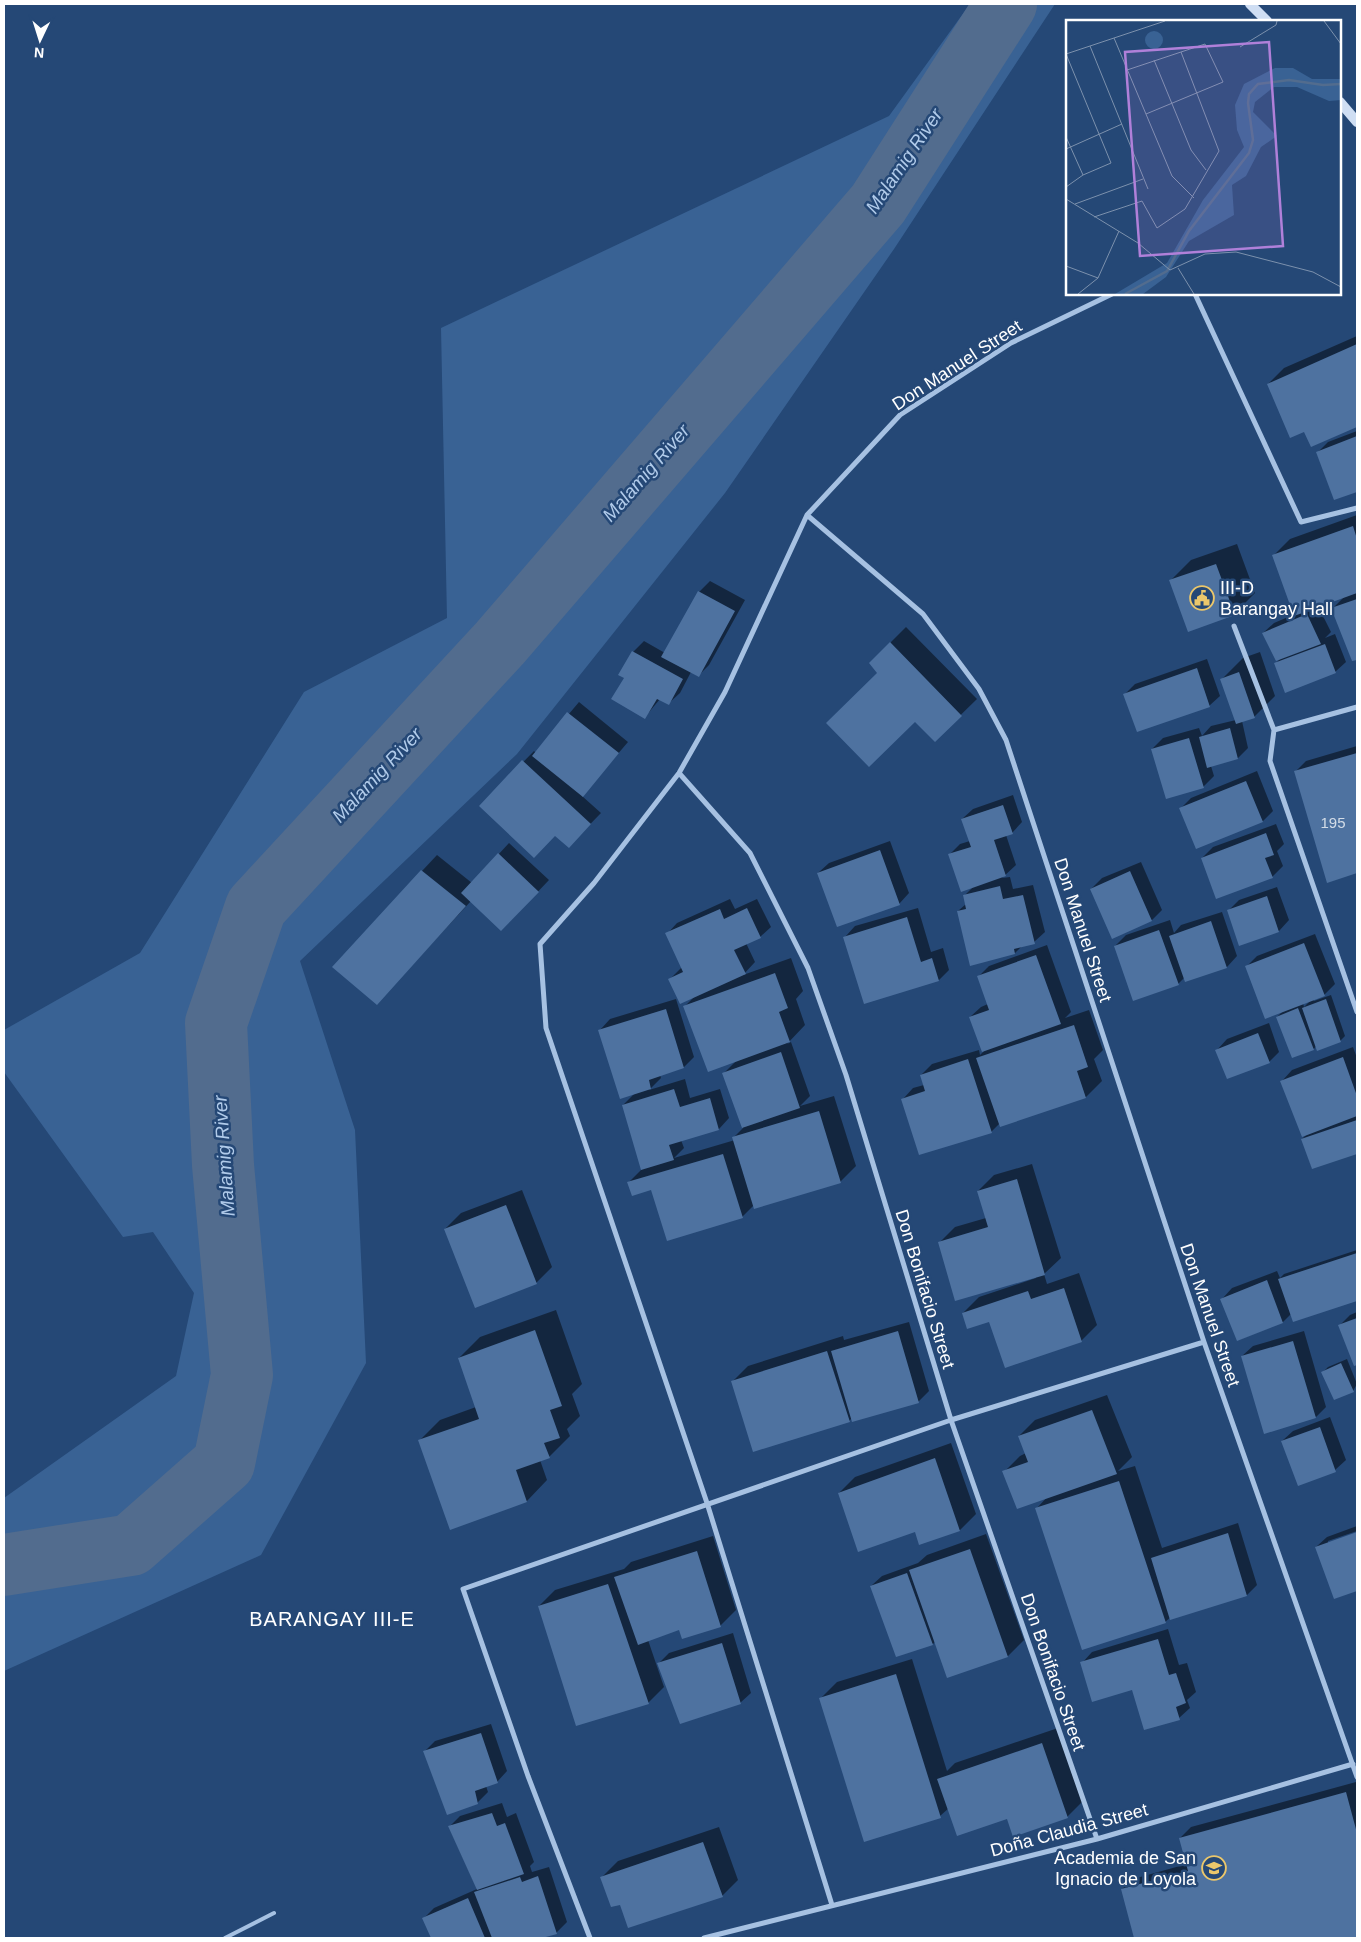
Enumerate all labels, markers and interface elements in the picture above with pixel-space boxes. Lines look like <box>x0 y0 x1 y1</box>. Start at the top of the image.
north arrow <box>15 15 65 65</box>
inset map <box>1066 20 1341 295</box>
text: N <box>33 45 45 61</box>
water label: Malamig River <box>861 104 947 217</box>
street label: Don Manuel Street <box>889 316 1025 414</box>
water label: Malamig River <box>598 420 694 526</box>
place label: III-D Barangay Hall <box>1220 578 1333 619</box>
public building icon: III-D Barangay Hall <box>1189 585 1215 611</box>
water label: Malamig River <box>328 723 427 827</box>
house number: 195 <box>1320 814 1346 831</box>
street label: Don Manuel Street <box>1050 856 1116 1004</box>
water label: Malamig River <box>209 1094 239 1217</box>
street label: Don Bonifacio Street <box>891 1207 959 1371</box>
street label: Don Manuel Street <box>1176 1241 1244 1389</box>
street label: Don Bonifacio Street <box>1017 1591 1089 1753</box>
district label: BARANGAY III-E <box>249 1608 415 1630</box>
street label: Doña Claudia Street <box>988 1799 1150 1861</box>
place label: Academia de San Ignacio de Loyola <box>1054 1848 1197 1889</box>
school or university icon: Academia de San Ignacio de Loyola <box>1201 1855 1227 1881</box>

